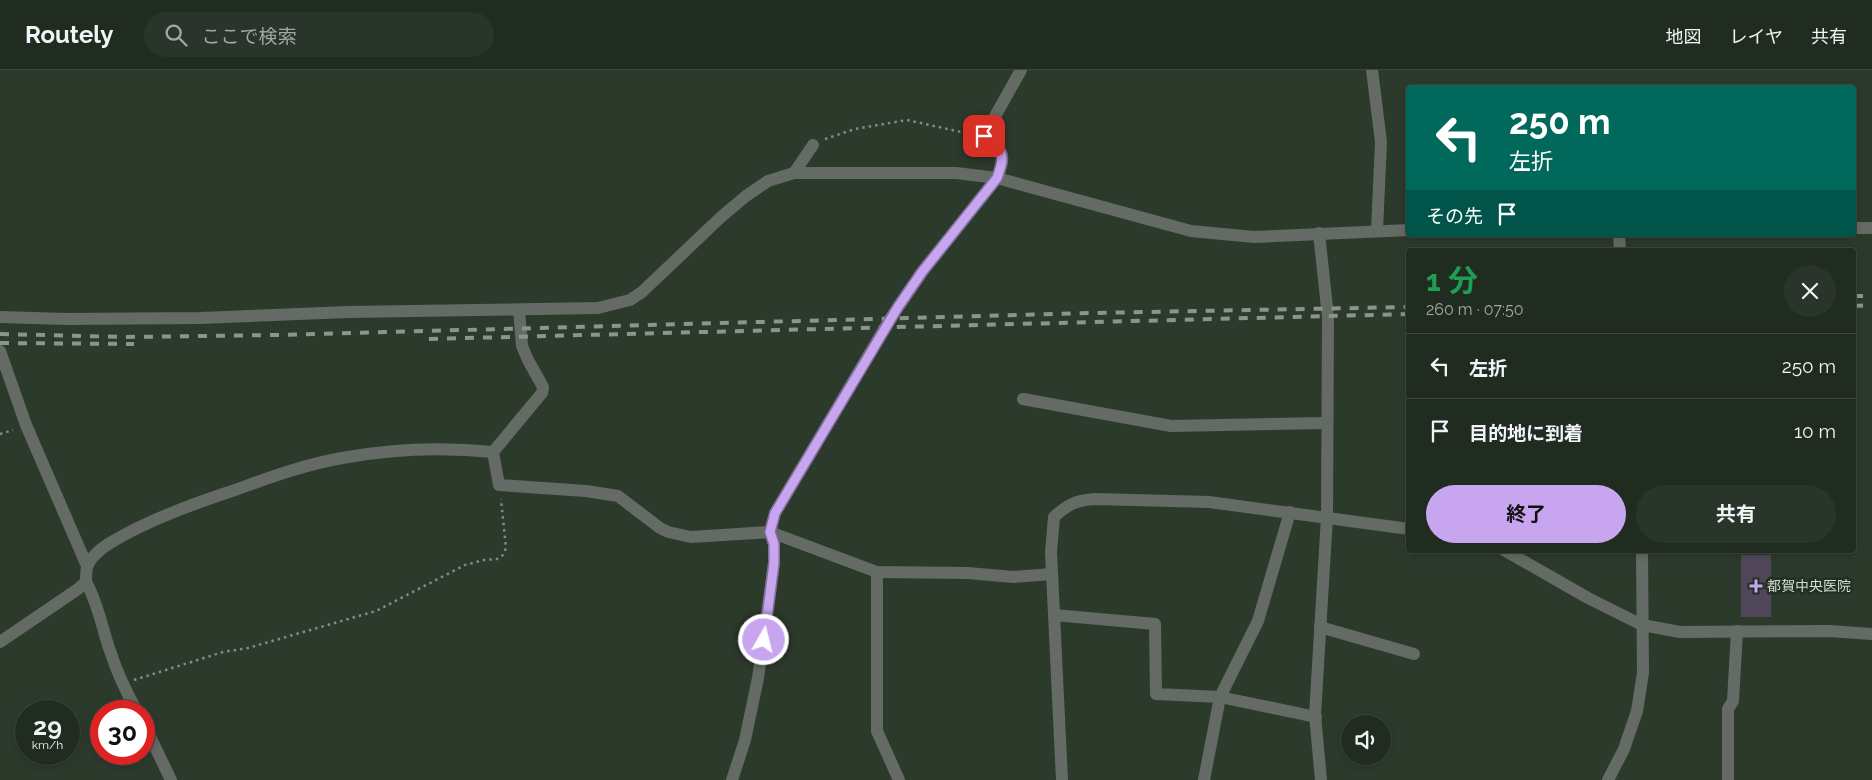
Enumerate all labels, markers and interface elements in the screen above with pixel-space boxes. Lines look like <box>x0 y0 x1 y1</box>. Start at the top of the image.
search box <box>144 12 494 57</box>
text: Routely <box>25 20 114 49</box>
icon: search <box>162 21 190 49</box>
text: ここで検索 <box>202 25 297 47</box>
text: 地図 <box>1666 26 1702 47</box>
text: レイヤ <box>1730 26 1783 47</box>
text: 共有 <box>1811 26 1847 47</box>
text: 250 m <box>1509 101 1611 142</box>
icon: left <box>1426 105 1491 170</box>
pin <box>963 115 1005 157</box>
icon: arrive <box>970 122 998 150</box>
text: 左折 <box>1509 148 1553 174</box>
icon: arrive <box>1493 200 1521 228</box>
text: その先 <box>1426 205 1483 227</box>
text: 1 分 <box>1426 263 1478 298</box>
button: close <box>1784 265 1836 317</box>
text: 260 m · 07:50 <box>1426 300 1524 319</box>
icon: left <box>1426 352 1454 380</box>
text: 250 m <box>1782 355 1836 377</box>
text: 左折 <box>1469 357 1507 379</box>
icon: arrive <box>1426 417 1454 445</box>
text: 10 m <box>1794 420 1836 442</box>
text: 目的地に到着 <box>1469 422 1583 444</box>
button: 終了 <box>1426 485 1626 543</box>
button: 共有 <box>1636 485 1836 543</box>
place label: 都賀中央医院 <box>1767 578 1851 594</box>
marker: 都賀中央医院 <box>1749 579 1763 593</box>
position arrow <box>737 613 789 665</box>
speed limit sign: 30 <box>90 700 155 765</box>
text: 29 <box>33 711 62 741</box>
map controls <box>1341 715 1391 765</box>
button: sound <box>1341 715 1391 765</box>
text: km/h <box>32 738 63 752</box>

